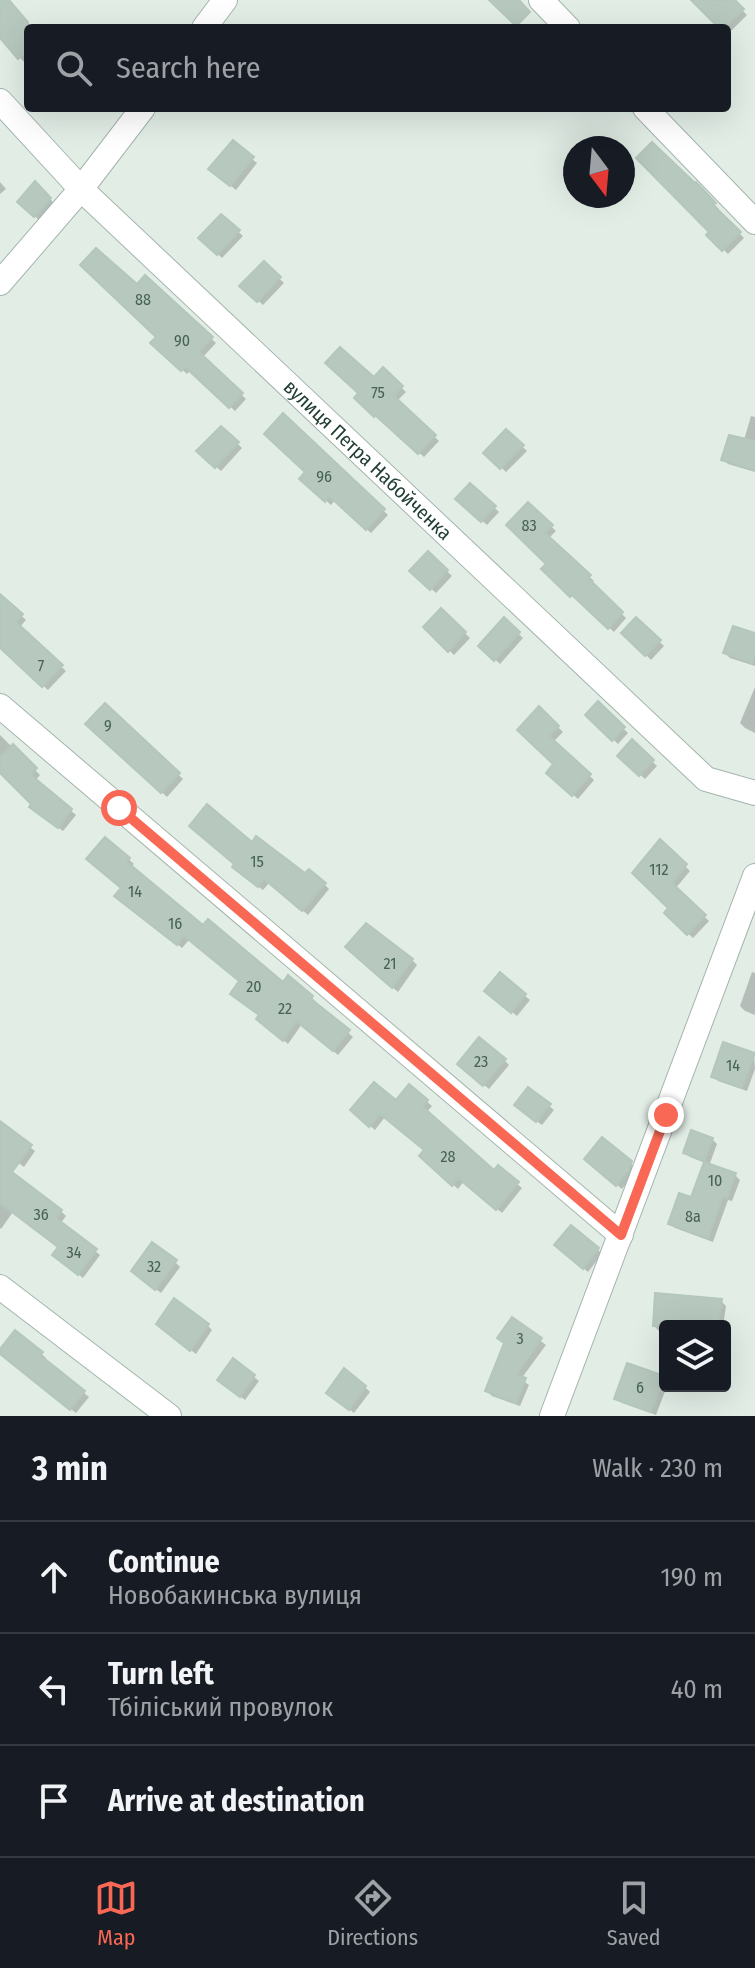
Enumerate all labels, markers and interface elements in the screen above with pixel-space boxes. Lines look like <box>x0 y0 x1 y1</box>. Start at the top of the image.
search box <box>24 24 731 112</box>
icon: search <box>52 46 96 90</box>
text: Search here <box>116 50 261 86</box>
north arrow <box>563 136 635 208</box>
house number: 88 <box>135 290 151 309</box>
house number: 90 <box>174 331 190 350</box>
street label: вулиця Петра Набойченка <box>279 375 457 545</box>
house number: 75 <box>371 383 385 402</box>
house number: 96 <box>316 467 332 486</box>
house number: 83 <box>521 516 537 535</box>
house number: 7 <box>38 656 45 675</box>
house number: 9 <box>104 716 112 735</box>
route start <box>101 790 137 826</box>
house number: 15 <box>250 852 264 871</box>
house number: 112 <box>649 860 669 879</box>
house number: 14 <box>128 882 142 901</box>
house number: 16 <box>168 914 182 933</box>
house number: 21 <box>384 954 396 973</box>
house number: 20 <box>246 977 262 996</box>
house number: 22 <box>278 999 292 1018</box>
house number: 23 <box>474 1052 488 1071</box>
house number: 14 <box>726 1056 740 1075</box>
route end <box>648 1097 684 1133</box>
house number: 28 <box>440 1147 456 1166</box>
house number: 10 <box>708 1171 722 1190</box>
house number: 36 <box>33 1205 49 1224</box>
house number: 8а <box>685 1207 701 1226</box>
house number: 34 <box>67 1243 82 1262</box>
house number: 32 <box>147 1257 161 1276</box>
map controls <box>659 1320 731 1392</box>
button: layers <box>659 1320 731 1392</box>
house number: 3 <box>516 1329 524 1348</box>
house number: 6 <box>636 1378 644 1397</box>
text: 3 min <box>32 1448 108 1489</box>
text: Walk · 230 m <box>592 1453 723 1484</box>
text: Continue <box>108 1544 220 1580</box>
icon: ahead <box>32 1555 76 1599</box>
text: 190 m <box>661 1562 723 1593</box>
text: Новобакинська вулиця <box>108 1580 362 1611</box>
text: Turn left <box>108 1656 214 1692</box>
icon: left <box>32 1667 76 1711</box>
text: 40 m <box>671 1674 723 1705</box>
text: Тбіліський провулок <box>108 1692 333 1723</box>
icon: arrive <box>32 1779 76 1823</box>
text: Arrive at destination <box>108 1783 365 1819</box>
tab: Map <box>94 1876 138 1951</box>
tab: Directions <box>327 1876 418 1951</box>
tab: Saved <box>607 1876 661 1951</box>

